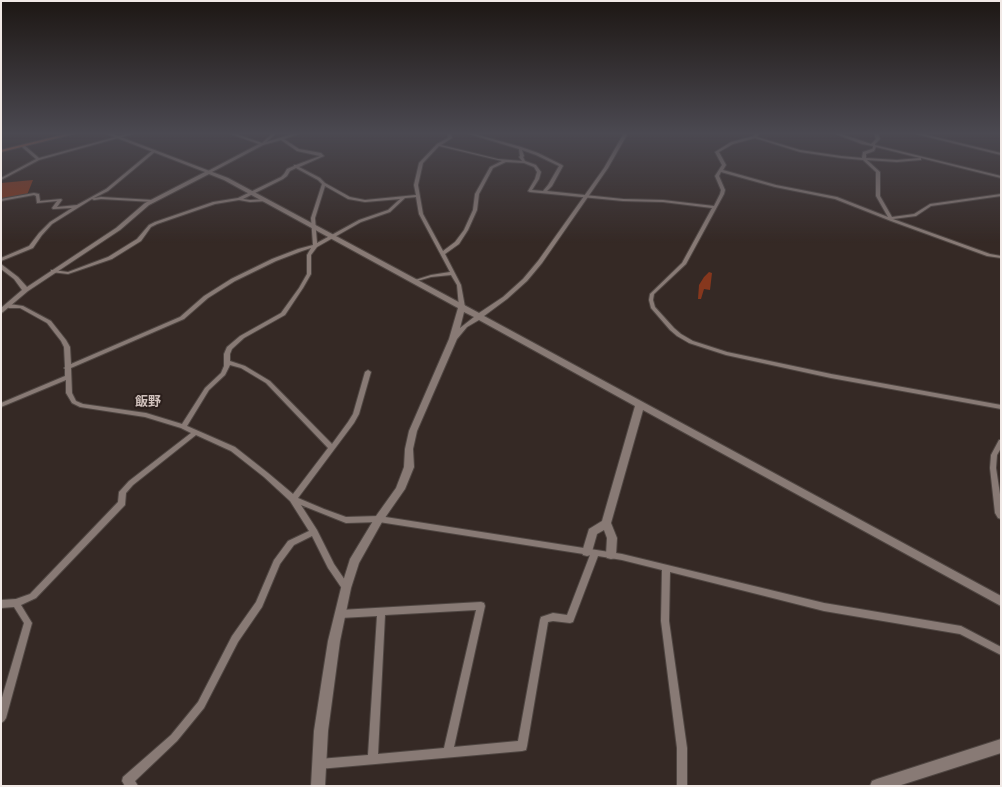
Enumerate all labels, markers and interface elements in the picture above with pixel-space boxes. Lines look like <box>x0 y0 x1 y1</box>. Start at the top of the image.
district label: 飯野 <box>135 395 161 411</box>

